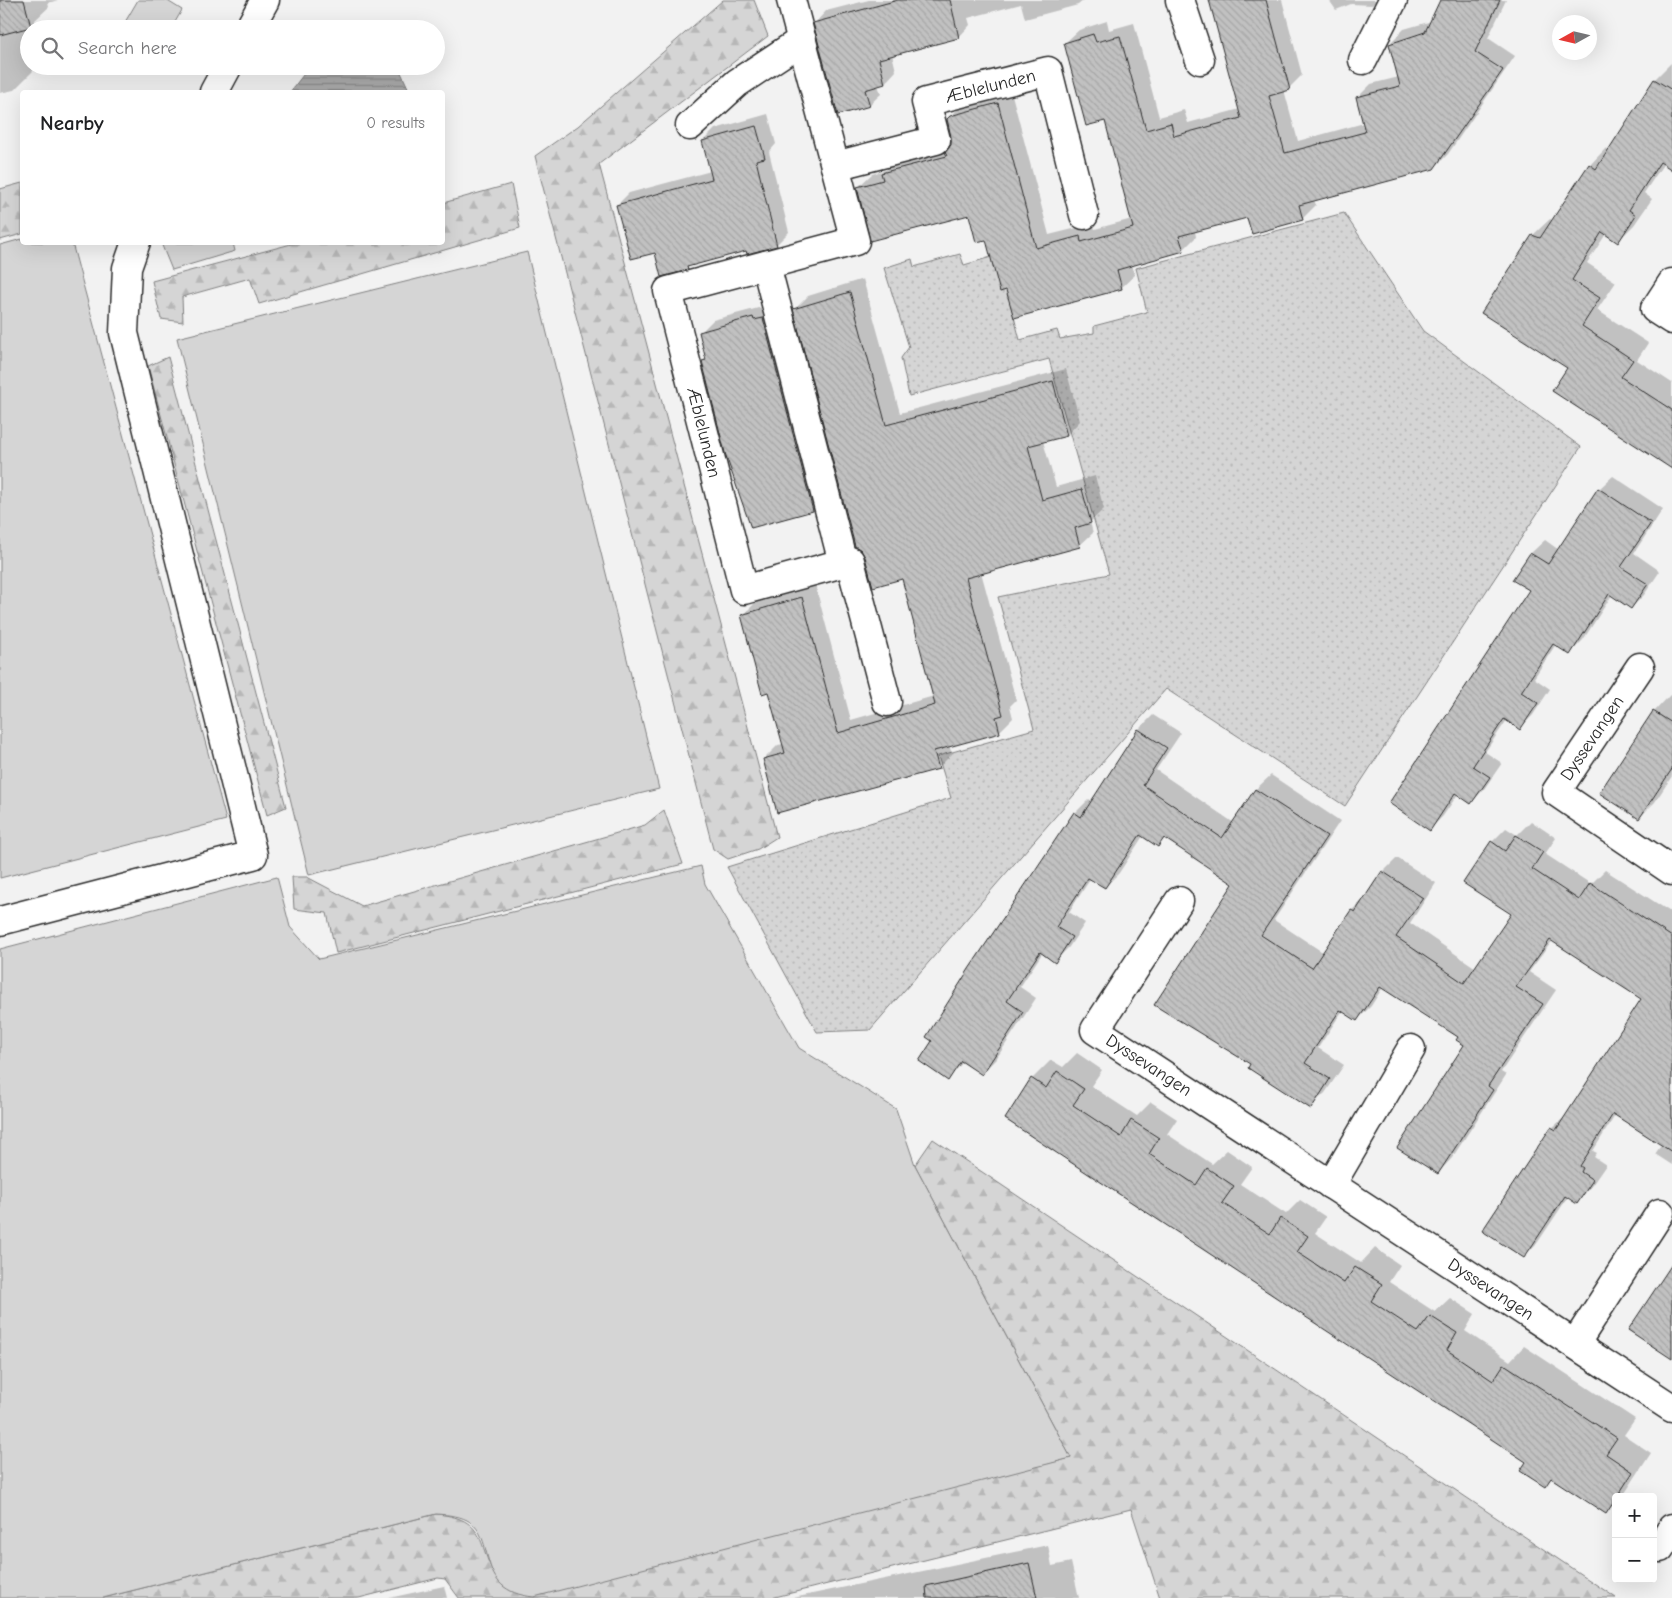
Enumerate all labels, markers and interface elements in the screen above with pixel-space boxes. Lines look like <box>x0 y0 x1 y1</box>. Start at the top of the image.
north arrow <box>1552 15 1597 60</box>
search box <box>20 20 445 75</box>
icon: search <box>38 34 66 62</box>
text: Search here <box>78 37 177 59</box>
street label: Æblelunden <box>942 65 1038 108</box>
text: Nearby <box>40 111 104 135</box>
text: 0 results <box>366 114 425 132</box>
street label: Æblelunden <box>682 384 725 480</box>
street label: Dyssevangen <box>1556 692 1629 785</box>
street label: Dyssevangen <box>1102 1030 1196 1101</box>
street label: Dyssevangen <box>1444 1254 1538 1325</box>
map controls <box>1612 1493 1657 1583</box>
button: + <box>1612 1493 1657 1538</box>
button: − <box>1612 1538 1657 1583</box>

